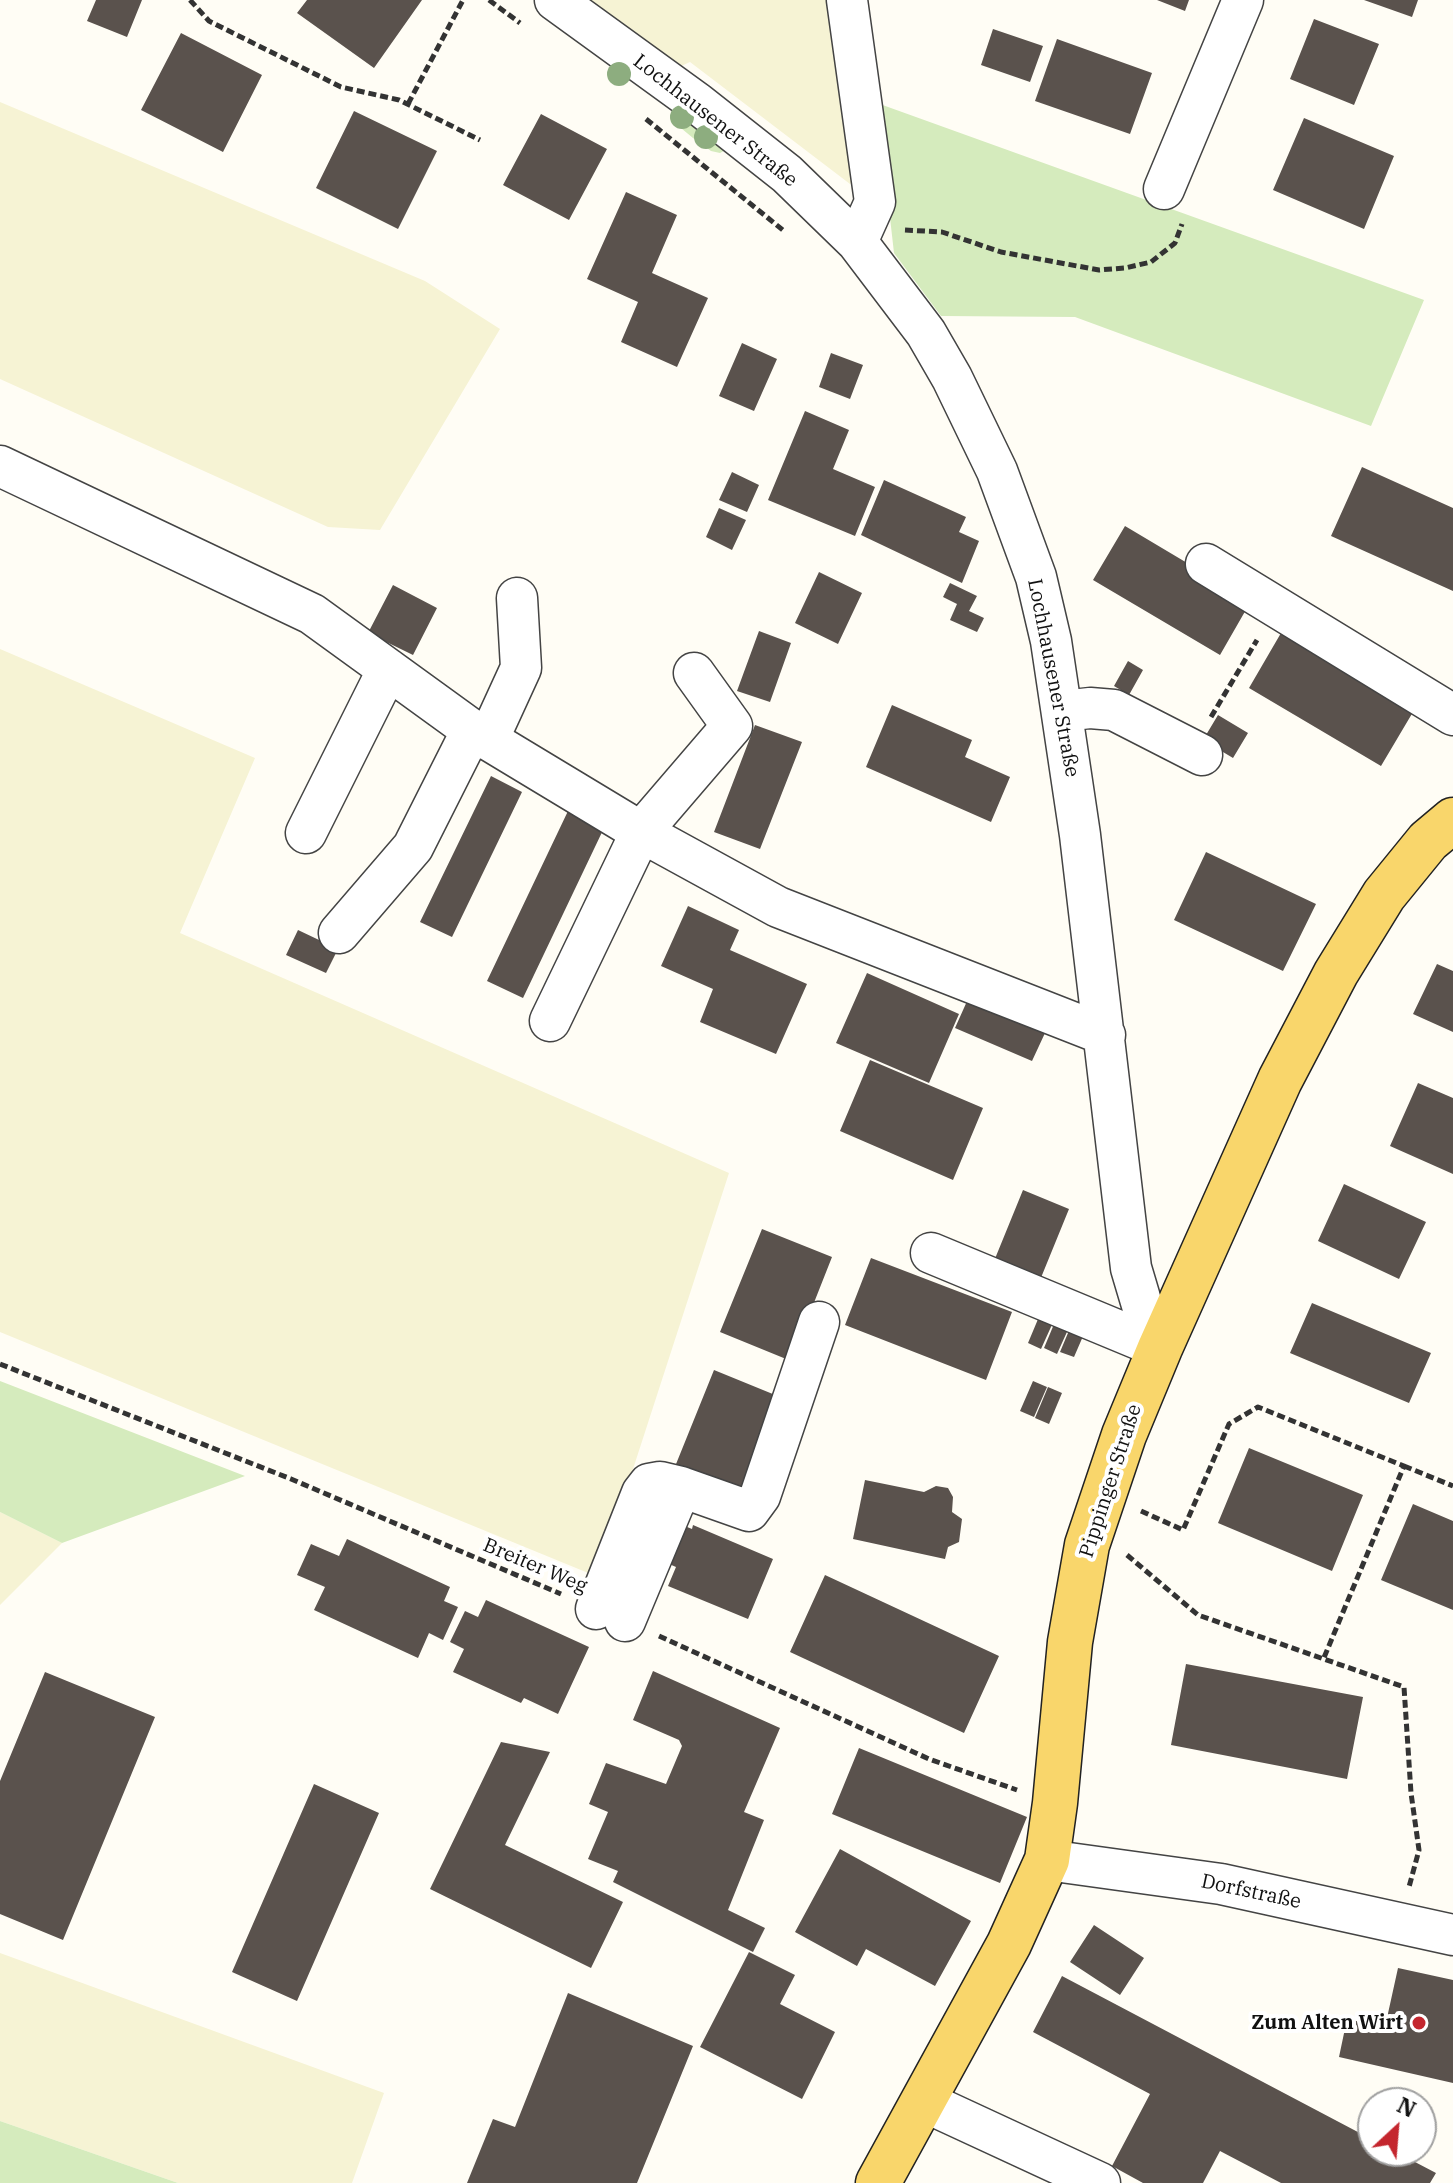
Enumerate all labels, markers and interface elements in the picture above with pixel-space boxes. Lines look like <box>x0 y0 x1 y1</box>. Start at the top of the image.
street label: Lochhausener Straße <box>628 50 802 192</box>
street label: Lochhausener Straße <box>1022 577 1084 779</box>
street label: Pippinger Straße <box>1075 1401 1147 1561</box>
street label: Breiter Weg <box>479 1533 591 1599</box>
street label: Dorfstraße <box>1199 1870 1303 1914</box>
place label: Zum Alten Wirt <box>1251 2011 1403 2035</box>
marker: Zum Alten Wirt <box>1410 2014 1428 2032</box>
north arrow <box>1357 2087 1437 2167</box>
text: N <box>1393 2090 1421 2124</box>

